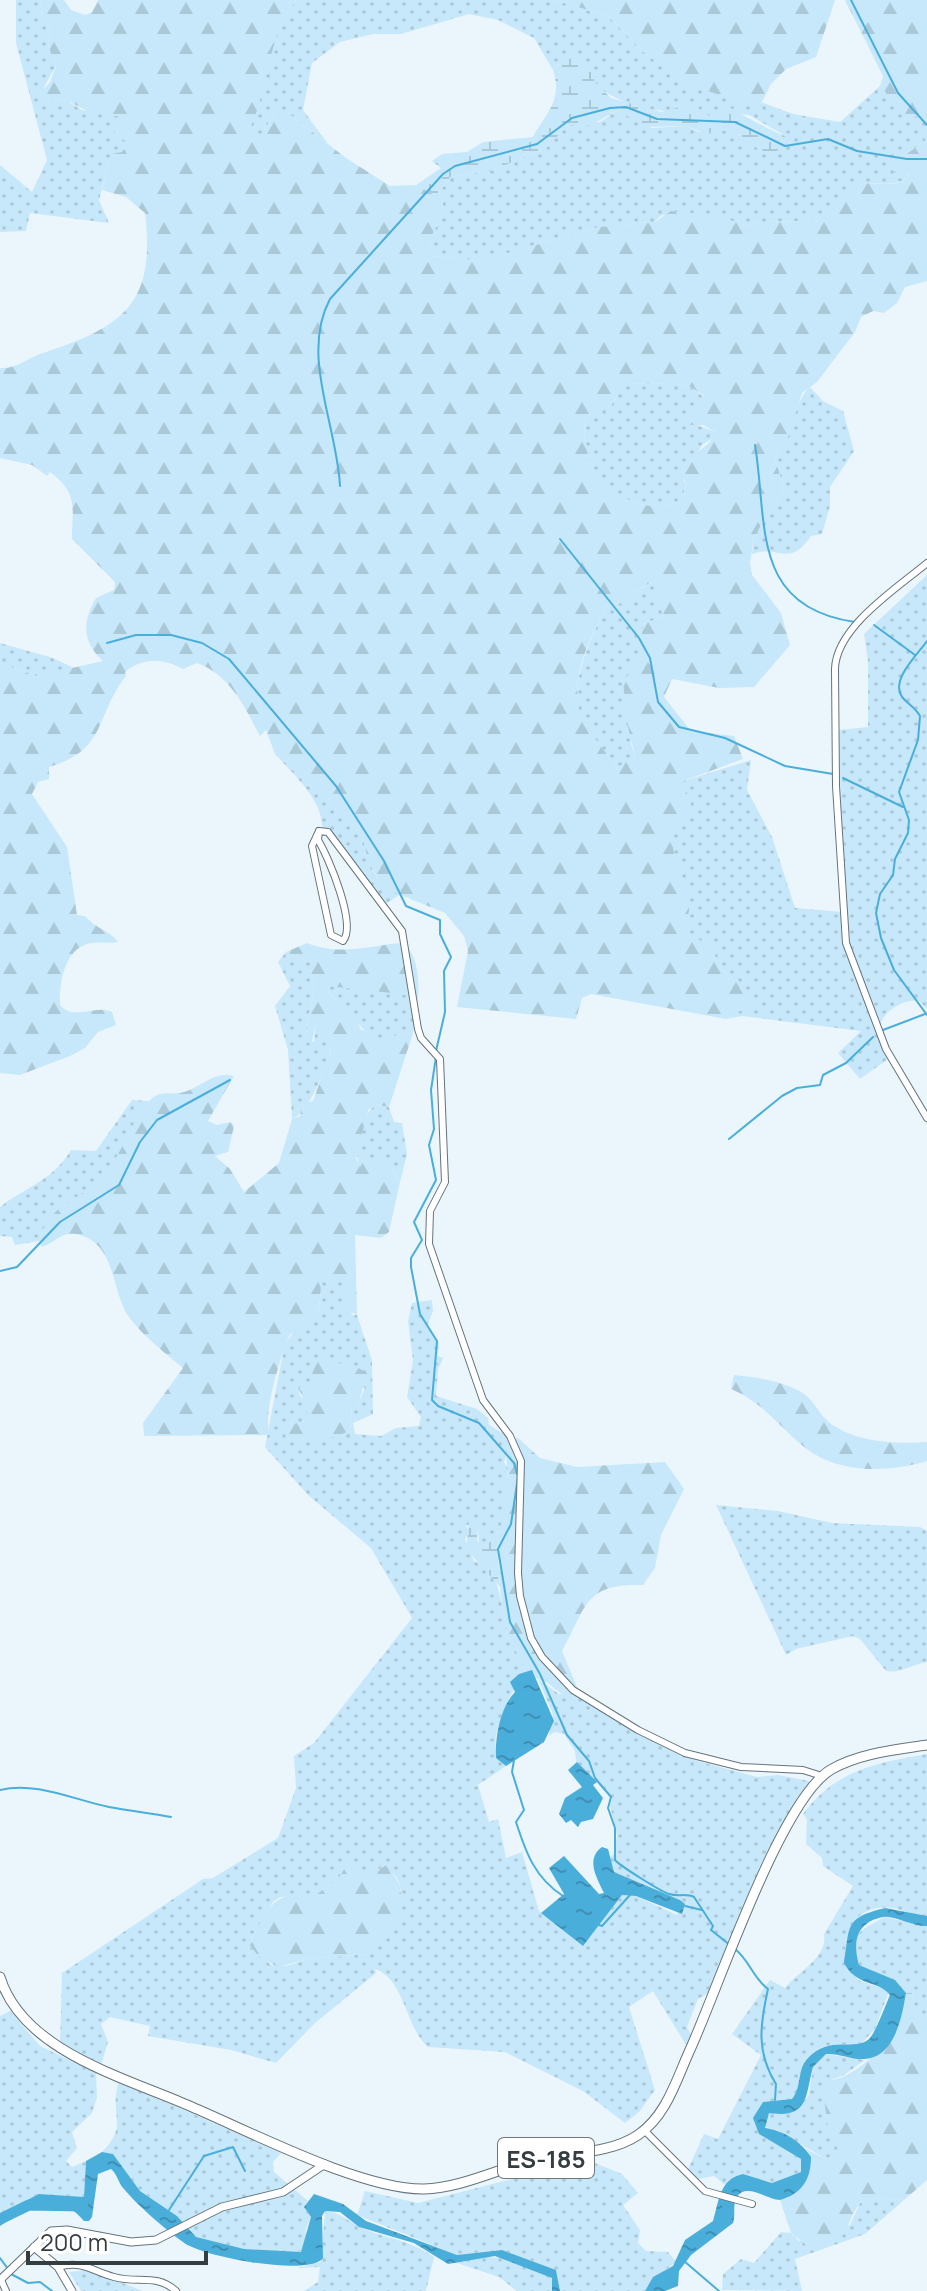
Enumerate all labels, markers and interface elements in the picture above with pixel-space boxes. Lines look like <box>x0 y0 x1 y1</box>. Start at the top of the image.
road number: ES-185 <box>498 2138 594 2178</box>
scale bar <box>28 2215 206 2265</box>
text: 200 m <box>40 2225 108 2258</box>

